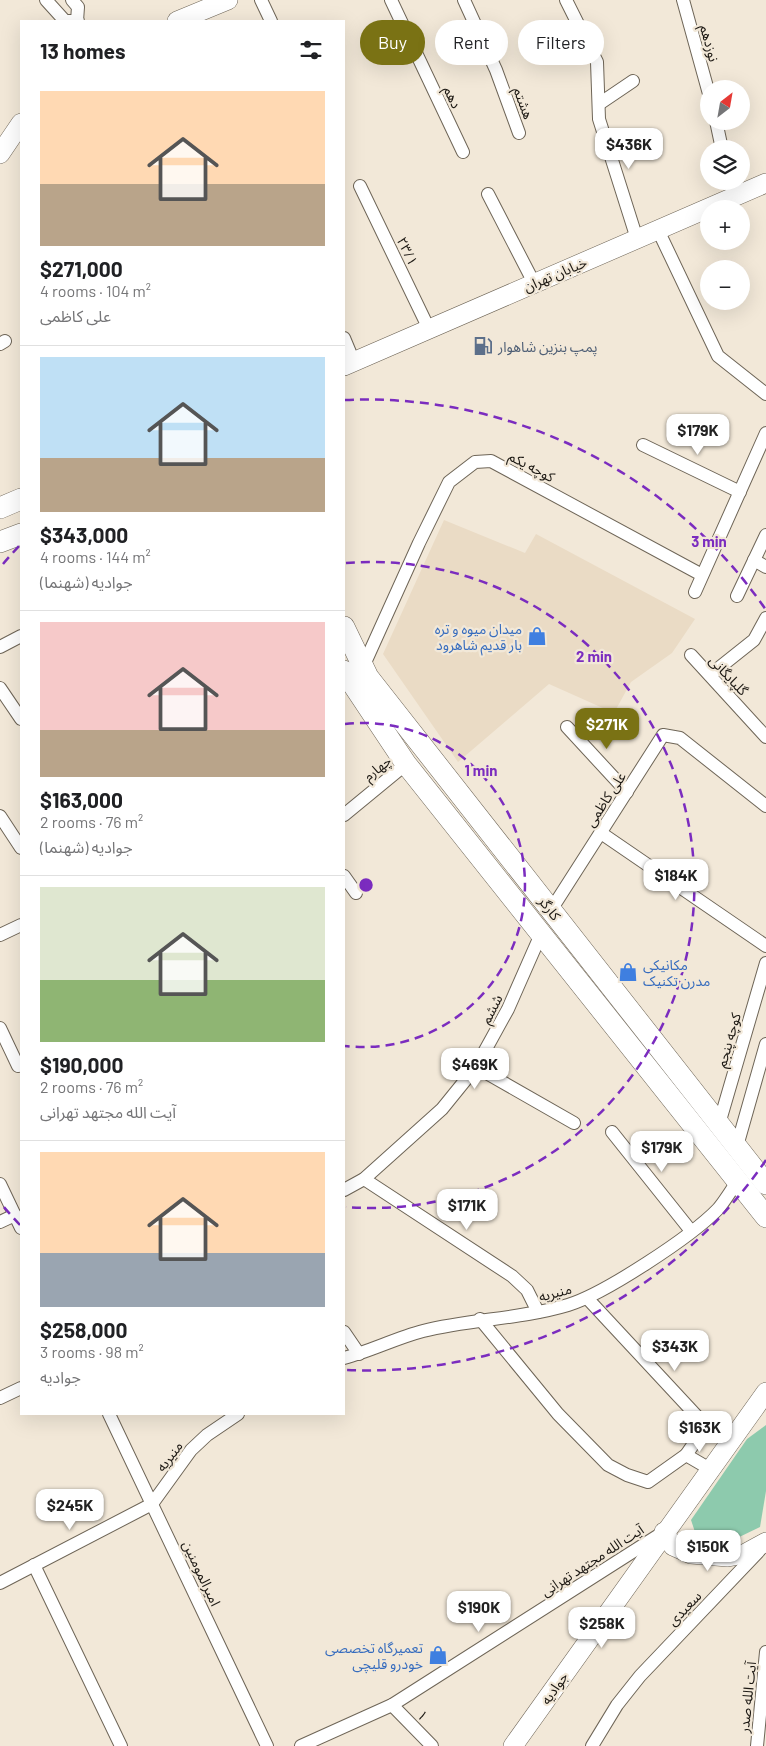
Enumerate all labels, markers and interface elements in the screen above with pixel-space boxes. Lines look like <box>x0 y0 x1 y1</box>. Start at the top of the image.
chip: Buy <box>360 20 425 65</box>
chip: Rent <box>435 20 508 65</box>
chip: Filters <box>518 20 604 65</box>
street label: نوزدهم <box>694 23 723 64</box>
icon: filters <box>297 36 325 64</box>
text: 13 homes <box>40 38 125 63</box>
north arrow <box>700 80 750 130</box>
map controls <box>700 80 750 310</box>
street label: دهم <box>438 83 466 112</box>
street label: هشتم <box>508 85 538 122</box>
icon: home <box>138 124 228 214</box>
pin: $436K <box>594 128 664 170</box>
text: $436K <box>606 134 652 153</box>
button: layers <box>700 140 750 190</box>
button: + <box>700 200 750 250</box>
street label: ۲۳/۱ <box>394 234 422 268</box>
street label: خیابان تهران <box>521 253 590 296</box>
text: $271,000 <box>40 256 123 281</box>
button: − <box>700 260 750 310</box>
text: 4 rooms · 104 m² <box>40 281 151 300</box>
text: علی کاظمی <box>40 306 111 325</box>
fuel station icon: پمپ بنزین شاهوار <box>472 335 494 357</box>
place label: پمپ بنزین شاهوار <box>497 338 597 357</box>
icon: home <box>138 389 228 479</box>
pin: $179K <box>663 414 733 456</box>
text: $179K <box>677 420 719 439</box>
street label: کوچه یکم <box>505 447 558 488</box>
text: $343,000 <box>40 522 128 547</box>
text: 3 min <box>691 532 727 550</box>
text: 4 rooms · 144 m² <box>40 547 151 566</box>
text: جوادیه (شهنما) <box>40 572 133 591</box>
place label: میدان میوه و تره بار قدیم شاهرود <box>435 620 522 656</box>
shop icon: میدان میوه و تره بار قدیم شاهرود <box>526 625 548 647</box>
text: 2 min <box>576 647 612 665</box>
street label: گلپایگانی <box>705 651 752 700</box>
icon: home <box>138 654 228 744</box>
pin: $271K <box>572 708 642 750</box>
text: $271K <box>586 714 628 733</box>
street label: چهارم <box>360 752 396 787</box>
text: 1 min <box>465 761 497 779</box>
street label: علی کاظمی <box>581 768 630 830</box>
text: $163,000 <box>40 787 123 812</box>
text: 2 rooms · 76 m² <box>40 812 143 831</box>
text: جوادیه (شهنما) <box>40 837 133 856</box>
pin: $184K <box>641 858 711 901</box>
text: $184K <box>654 865 698 884</box>
centre of rings <box>357 876 375 894</box>
street label: کارگر <box>534 892 565 924</box>
icon: home <box>138 919 228 1009</box>
place label: مکانیکی مدرن تکنیک <box>643 956 710 990</box>
shop icon: مکانیکی مدرن تکنیک <box>617 961 639 983</box>
street label: ششم <box>476 991 508 1028</box>
street label: کوچه پنجم <box>712 1011 747 1070</box>
pin: $469K <box>440 1048 510 1090</box>
text: $190,000 <box>40 1052 124 1077</box>
text: $469K <box>452 1054 498 1073</box>
text: 2 rooms · 76 m² <box>40 1077 143 1096</box>
text: آیت الله مجتهد تهرانی <box>40 1102 176 1121</box>
pin: $179K <box>627 1130 697 1173</box>
text: $179K <box>641 1137 683 1156</box>
icon: home <box>138 1184 228 1274</box>
pin: $171K <box>432 1188 502 1231</box>
text: $171K <box>448 1195 486 1214</box>
street label: منیریه <box>537 1279 574 1306</box>
text: $258,000 <box>40 1317 127 1342</box>
pin: $343K <box>640 1330 710 1372</box>
text: $343K <box>652 1336 698 1355</box>
text: 3 rooms · 98 m² <box>40 1342 144 1361</box>
text: جوادیه <box>40 1367 81 1386</box>
pin: $163K <box>665 1410 735 1453</box>
text: $163K <box>679 1417 721 1436</box>
street label: منیریه <box>152 1438 187 1475</box>
pin: $245K <box>35 1488 105 1531</box>
text: $245K <box>47 1495 93 1514</box>
street label: آیت الله مجتهد تهرانی <box>537 1520 648 1600</box>
pin: $150K <box>673 1530 743 1572</box>
text: $150K <box>687 1536 729 1555</box>
street label: امیرالمومنین <box>179 1538 225 1609</box>
street label: سعیدی <box>663 1587 705 1630</box>
pin: $190K <box>444 1590 514 1633</box>
text: $190K <box>458 1597 500 1616</box>
pin: $258K <box>567 1606 637 1649</box>
text: $258K <box>579 1613 625 1632</box>
place label: تعمیرگاه تخصصی خودرو قلیچی <box>325 1639 423 1674</box>
shop icon: تعمیرگاه تخصصی خودرو قلیچی <box>427 1644 449 1666</box>
street label: آیت الله صدر <box>735 1660 760 1735</box>
street label: جوادیه <box>537 1668 572 1708</box>
street label: ۱ <box>414 1706 432 1724</box>

